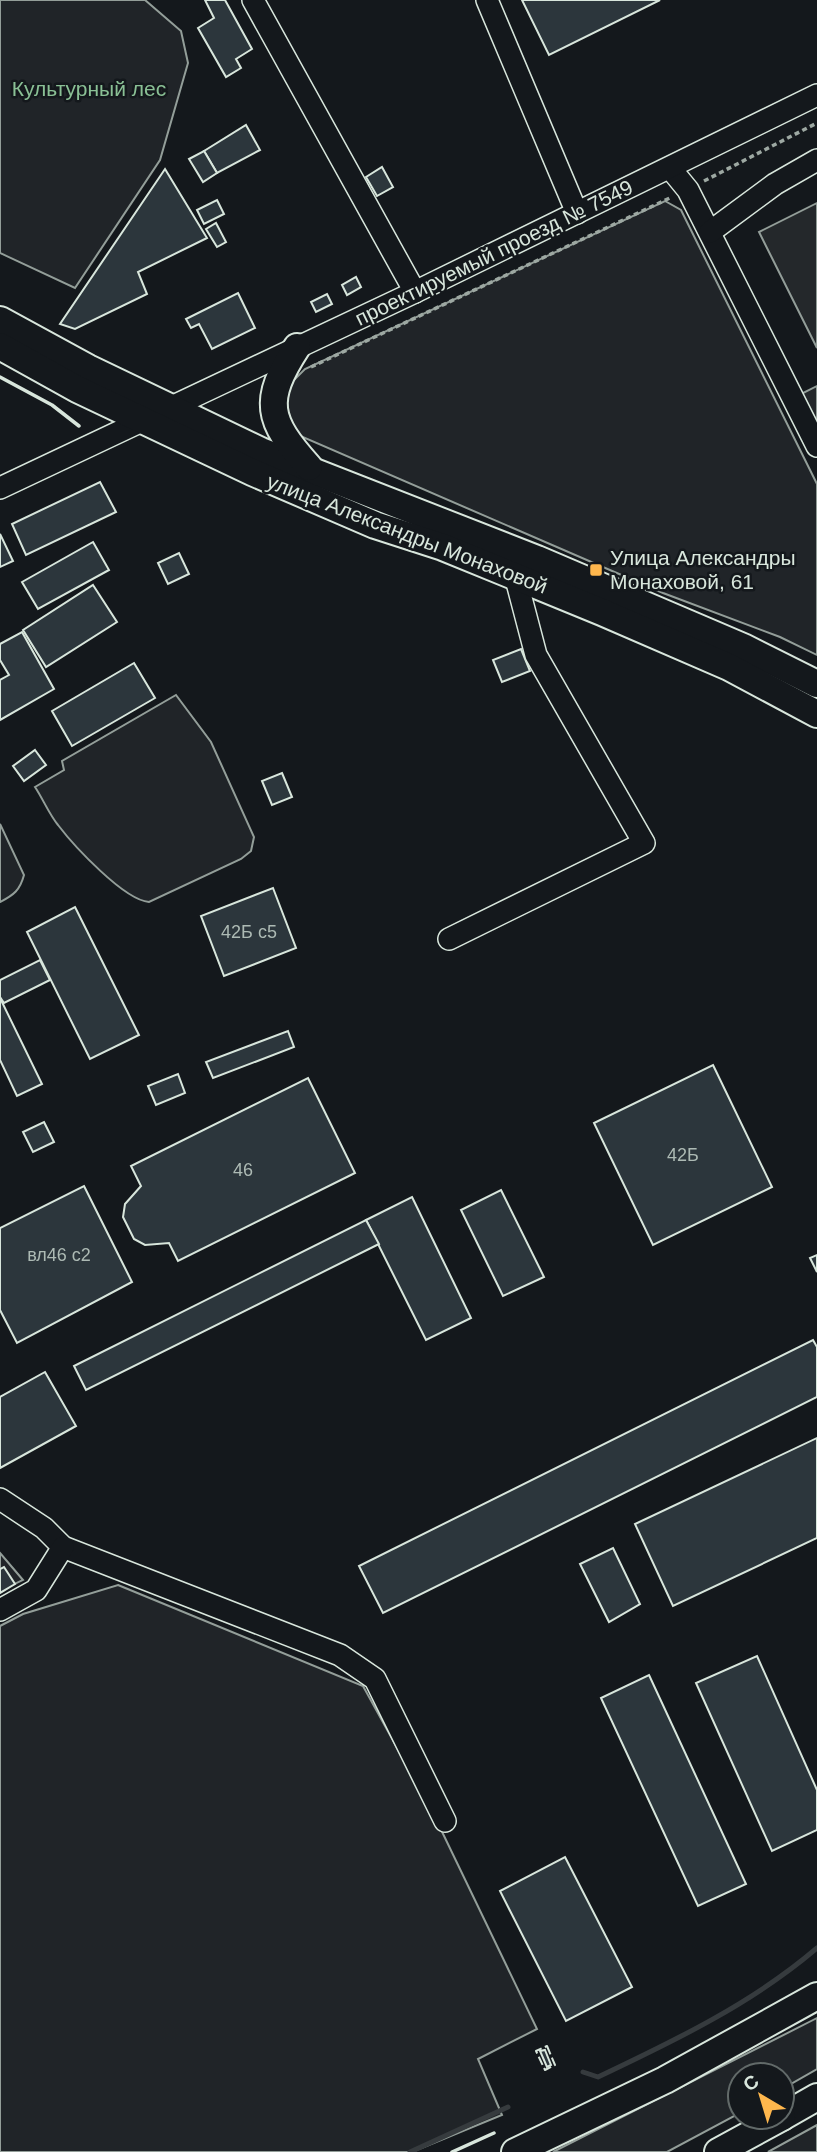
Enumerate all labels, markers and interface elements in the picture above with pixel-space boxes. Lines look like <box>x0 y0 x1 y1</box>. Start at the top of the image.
park label: Культурный лес <box>12 77 166 100</box>
street label: проектируемый проезд № 7549 <box>351 175 636 330</box>
street label: улица Александры Монаховой <box>264 469 551 598</box>
place label: Улица Александры Монаховой, 61 <box>610 546 796 593</box>
marker: Улица Александры Монаховой, 61 <box>588 562 604 578</box>
house number: 42Б с5 <box>221 922 277 942</box>
house number: 42Б <box>667 1145 699 1165</box>
house number: 46 <box>233 1160 253 1180</box>
house number: вл46 с2 <box>27 1245 91 1265</box>
north arrow <box>726 2061 796 2131</box>
text: С <box>739 2070 763 2095</box>

